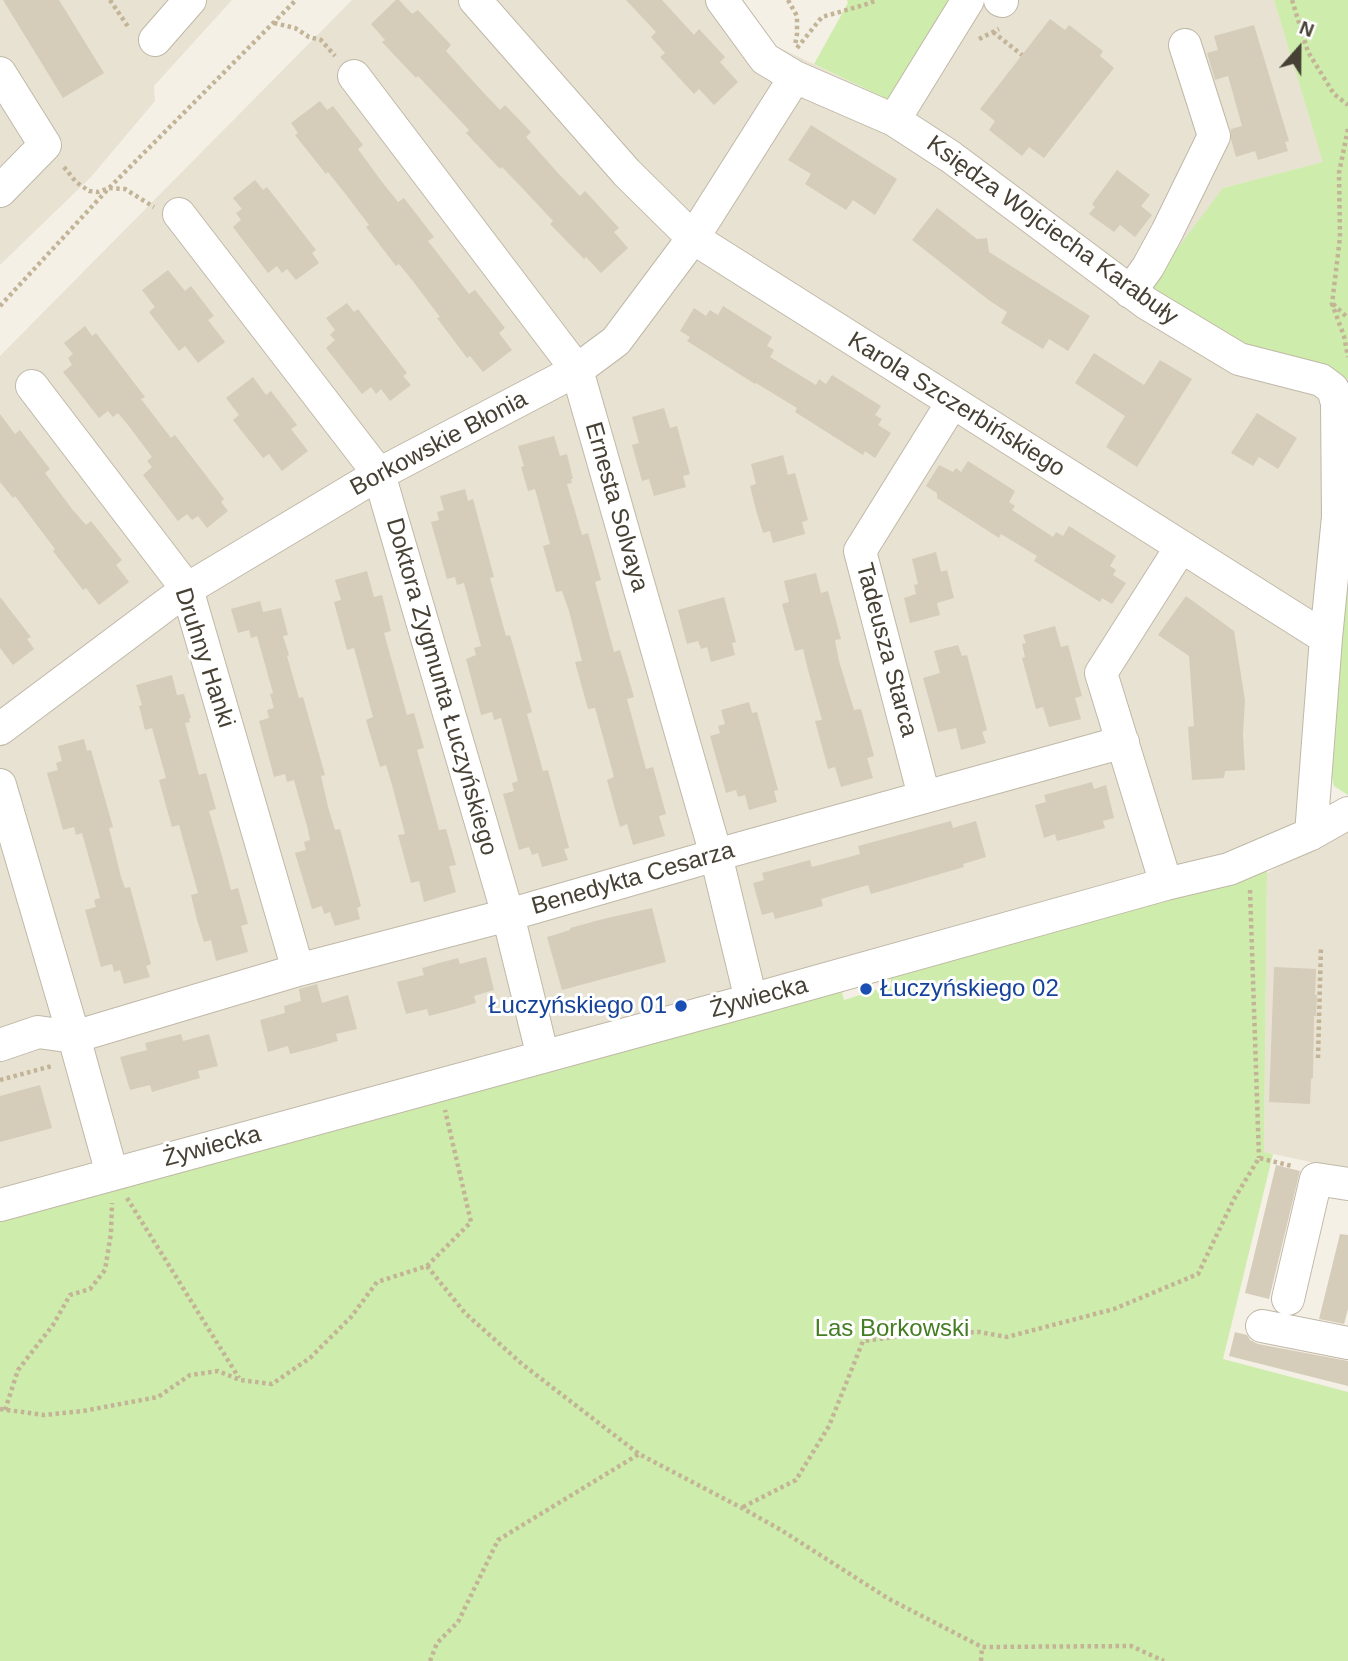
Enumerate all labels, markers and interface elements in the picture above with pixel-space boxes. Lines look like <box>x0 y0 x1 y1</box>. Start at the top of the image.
north arrow <box>1264 14 1334 84</box>
text: N <box>1297 17 1317 41</box>
street label: Księdza Wojciecha Karabuły <box>921 130 1183 332</box>
street label: Karola Szczerbińskiego <box>842 326 1070 484</box>
street label: Borkowskie Błonia <box>346 385 532 503</box>
street label: Ernesta Solvaya <box>578 419 654 595</box>
street label: Doktora Zygmunta Łuczyńskiego <box>379 515 503 859</box>
street label: Tadeusza Starca <box>849 560 923 740</box>
street label: Druhny Hanki <box>168 584 240 732</box>
street label: Benedykta Cesarza <box>528 836 738 922</box>
street label: Żywiecka <box>707 971 811 1025</box>
place label: Łuczyńskiego 02 <box>880 975 1059 1003</box>
marker: Łuczyńskiego 02 <box>858 981 874 997</box>
place label: Łuczyńskiego 01 <box>488 992 667 1020</box>
marker: Łuczyńskiego 01 <box>673 998 689 1014</box>
street label: Żywiecka <box>160 1120 264 1174</box>
park label: Las Borkowski <box>815 1315 969 1343</box>

